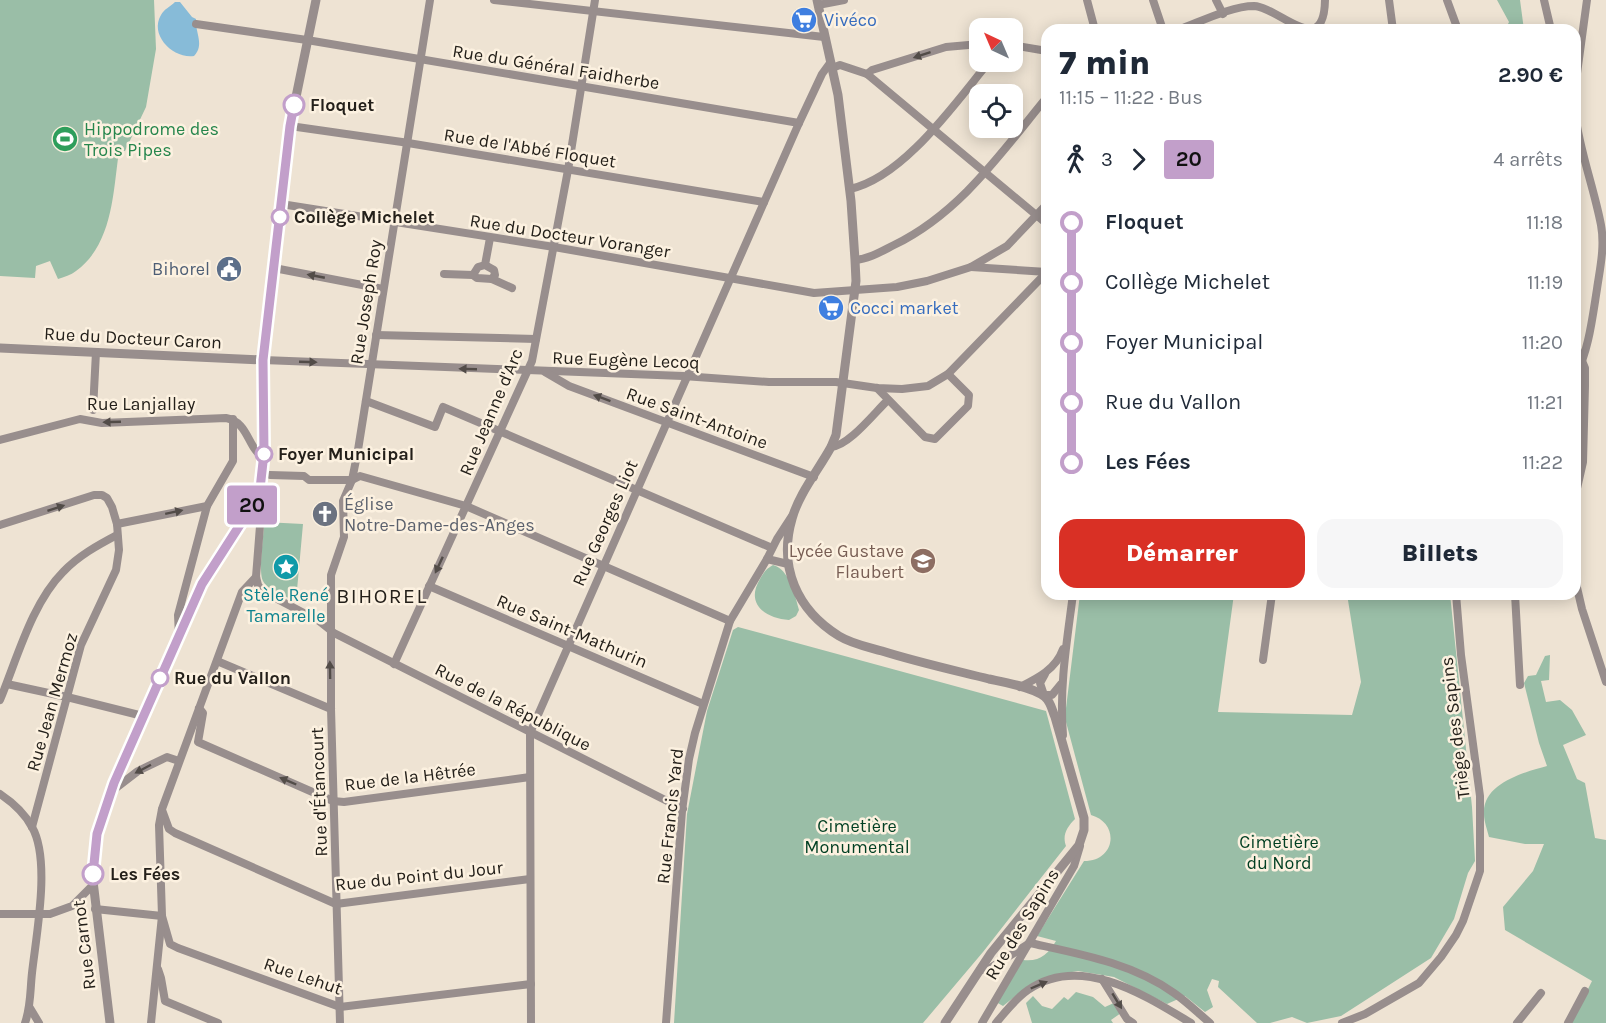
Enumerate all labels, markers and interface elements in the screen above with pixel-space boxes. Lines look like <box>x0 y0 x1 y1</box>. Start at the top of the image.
supermarket icon: Vivéco <box>789 5 819 35</box>
place label: Vivéco <box>824 9 877 31</box>
north arrow <box>969 18 1023 72</box>
map controls <box>969 18 1023 138</box>
street label: Rue du Général Faidherbe <box>451 40 661 94</box>
text: 7 min <box>1059 44 1150 82</box>
one-way arrow <box>913 51 931 60</box>
text: 2.90 € <box>1498 62 1563 88</box>
button: locate <box>969 84 1023 138</box>
text: 11:15 – 11:22 · Bus <box>1059 86 1203 109</box>
marker: Floquet <box>283 94 305 116</box>
place label: Floquet <box>310 94 374 116</box>
place label: Hippodrome des Trois Pipes <box>84 118 219 161</box>
sports icon: Hippodrome des Trois Pipes <box>50 124 80 154</box>
street label: Rue de l'Abbé Floquet <box>442 124 618 173</box>
icon: walk <box>1059 143 1092 176</box>
icon: forward <box>1122 143 1155 176</box>
text: 20 <box>1176 147 1202 171</box>
text: 3 <box>1101 148 1113 171</box>
text: 4 arrêts <box>1493 148 1563 171</box>
place label: Collège Michelet <box>294 206 435 228</box>
marker: Collège Michelet <box>271 208 289 226</box>
street label: Rue du Docteur Voranger <box>468 209 672 263</box>
text: Floquet <box>1105 209 1184 235</box>
text: 11:18 <box>1526 211 1563 234</box>
street label: Rue Joseph Roy <box>345 237 387 366</box>
public building icon: Bihorel <box>214 254 244 284</box>
place label: Bihorel <box>152 258 210 280</box>
text: Collège Michelet <box>1105 269 1270 295</box>
one-way arrow <box>306 271 325 280</box>
text: 11:19 <box>1527 271 1563 294</box>
supermarket icon: Cocci market <box>816 293 846 323</box>
place label: Cocci market <box>850 297 959 319</box>
street label: Rue du Docteur Caron <box>43 322 223 354</box>
text: Foyer Municipal <box>1105 329 1263 355</box>
text: 11:20 <box>1522 331 1563 354</box>
street label: Rue Jeanne d'Arc <box>454 345 528 479</box>
street label: Rue Eugène Lecoq <box>552 346 700 374</box>
one-way arrow <box>299 358 318 367</box>
one-way arrow <box>459 364 478 374</box>
street label: Rue Saint-Antoine <box>623 382 771 454</box>
text: Rue du Vallon <box>1105 389 1241 415</box>
text: 11:21 <box>1527 391 1563 414</box>
street label: Rue Lanjallay <box>87 393 196 415</box>
one-way arrow <box>592 393 610 403</box>
one-way arrow <box>103 418 122 427</box>
place label: Foyer Municipal <box>278 443 414 465</box>
marker: Foyer Municipal <box>255 445 273 463</box>
text: Les Fées <box>1105 449 1191 475</box>
text: 11:22 <box>1522 451 1563 474</box>
street label: Rue Georges Liot <box>567 456 643 590</box>
line badge: 20 <box>225 486 279 524</box>
place label: Église Notre-Dame-des-Anges <box>344 492 535 536</box>
text: 20 <box>239 493 265 517</box>
church icon: Église Notre-Dame-des-Anges <box>310 499 340 529</box>
one-way arrow <box>47 502 65 512</box>
one-way arrow <box>165 507 183 517</box>
button: Démarrer <box>1059 519 1305 588</box>
button: Billets <box>1317 519 1563 588</box>
place label: Lycée Gustave Flaubert <box>789 540 904 583</box>
school or university icon: Lycée Gustave Flaubert <box>908 546 938 576</box>
place icon: Stèle René Tamarelle <box>271 552 301 582</box>
one-way arrow <box>434 556 444 574</box>
place label: Stèle René Tamarelle <box>243 584 329 627</box>
district label: BIHOREL <box>336 584 428 608</box>
street label: Rue Saint-Mathurin <box>493 589 651 673</box>
street label: Rue Jean Mermoz <box>22 630 82 774</box>
street label: Triège des Sapins <box>1435 656 1475 800</box>
street label: Rue de la République <box>431 658 595 756</box>
one-way arrow <box>325 660 335 679</box>
place label: Rue du Vallon <box>174 667 291 689</box>
marker: Rue du Vallon <box>151 669 169 687</box>
street label: Rue d'Étancourt <box>305 727 332 857</box>
street label: Rue Francis Yard <box>652 747 688 885</box>
street label: Rue de la Hêtrée <box>343 758 477 796</box>
one-way arrow <box>135 764 152 774</box>
one-way arrow <box>280 777 297 786</box>
park label: Cimetière Monumental <box>804 815 910 858</box>
park label: Cimetière du Nord <box>1239 831 1319 874</box>
street label: Rue du Point du Jour <box>334 856 505 896</box>
marker: Les Fées <box>82 863 104 885</box>
place label: Les Fées <box>110 863 180 885</box>
street label: Rue des Sapins <box>980 864 1064 984</box>
street label: Rue Carnot <box>68 899 100 991</box>
street label: Rue Lehut <box>261 952 345 1000</box>
one-way arrow <box>1030 980 1048 989</box>
one-way arrow <box>1112 993 1123 1010</box>

